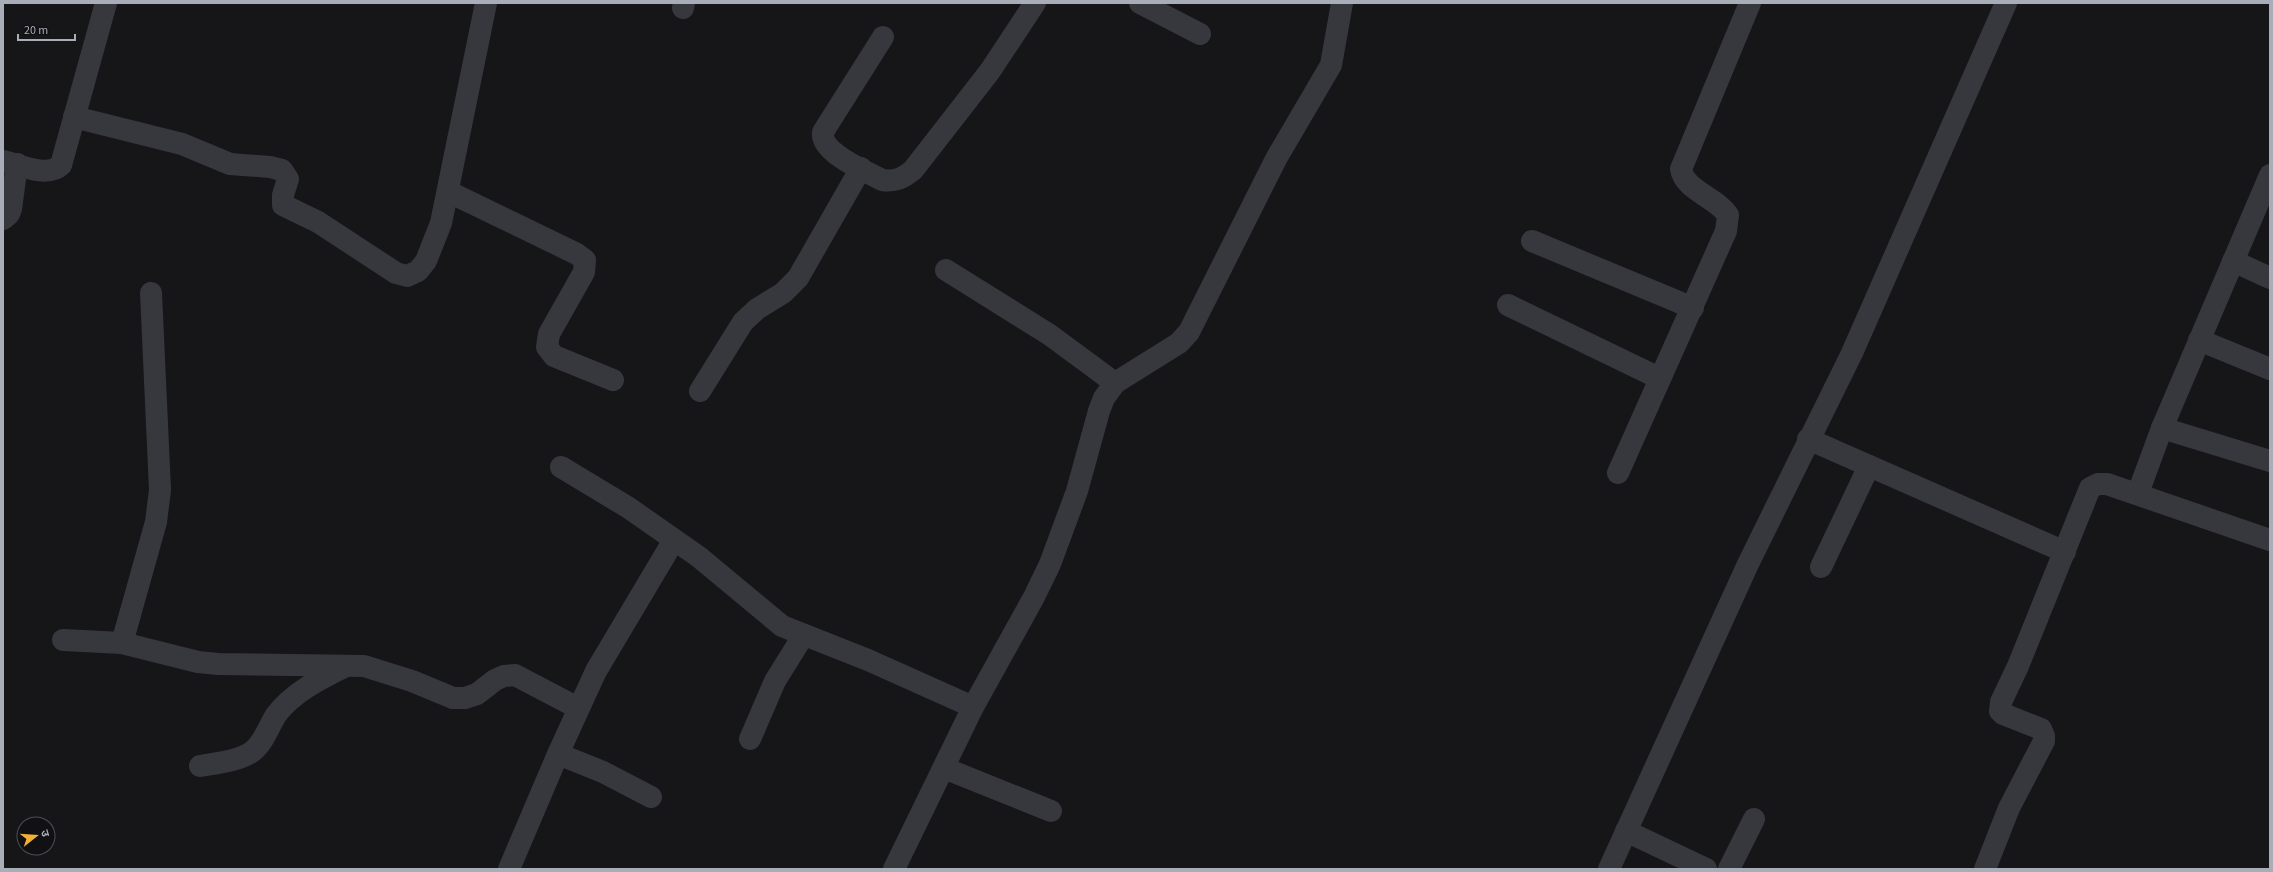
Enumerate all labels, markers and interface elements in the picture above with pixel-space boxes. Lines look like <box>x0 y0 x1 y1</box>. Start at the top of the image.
scale bar <box>18 16 75 42</box>
text: 20 m <box>24 22 48 39</box>
north arrow <box>16 816 56 856</box>
text: उ <box>37 828 53 839</box>

